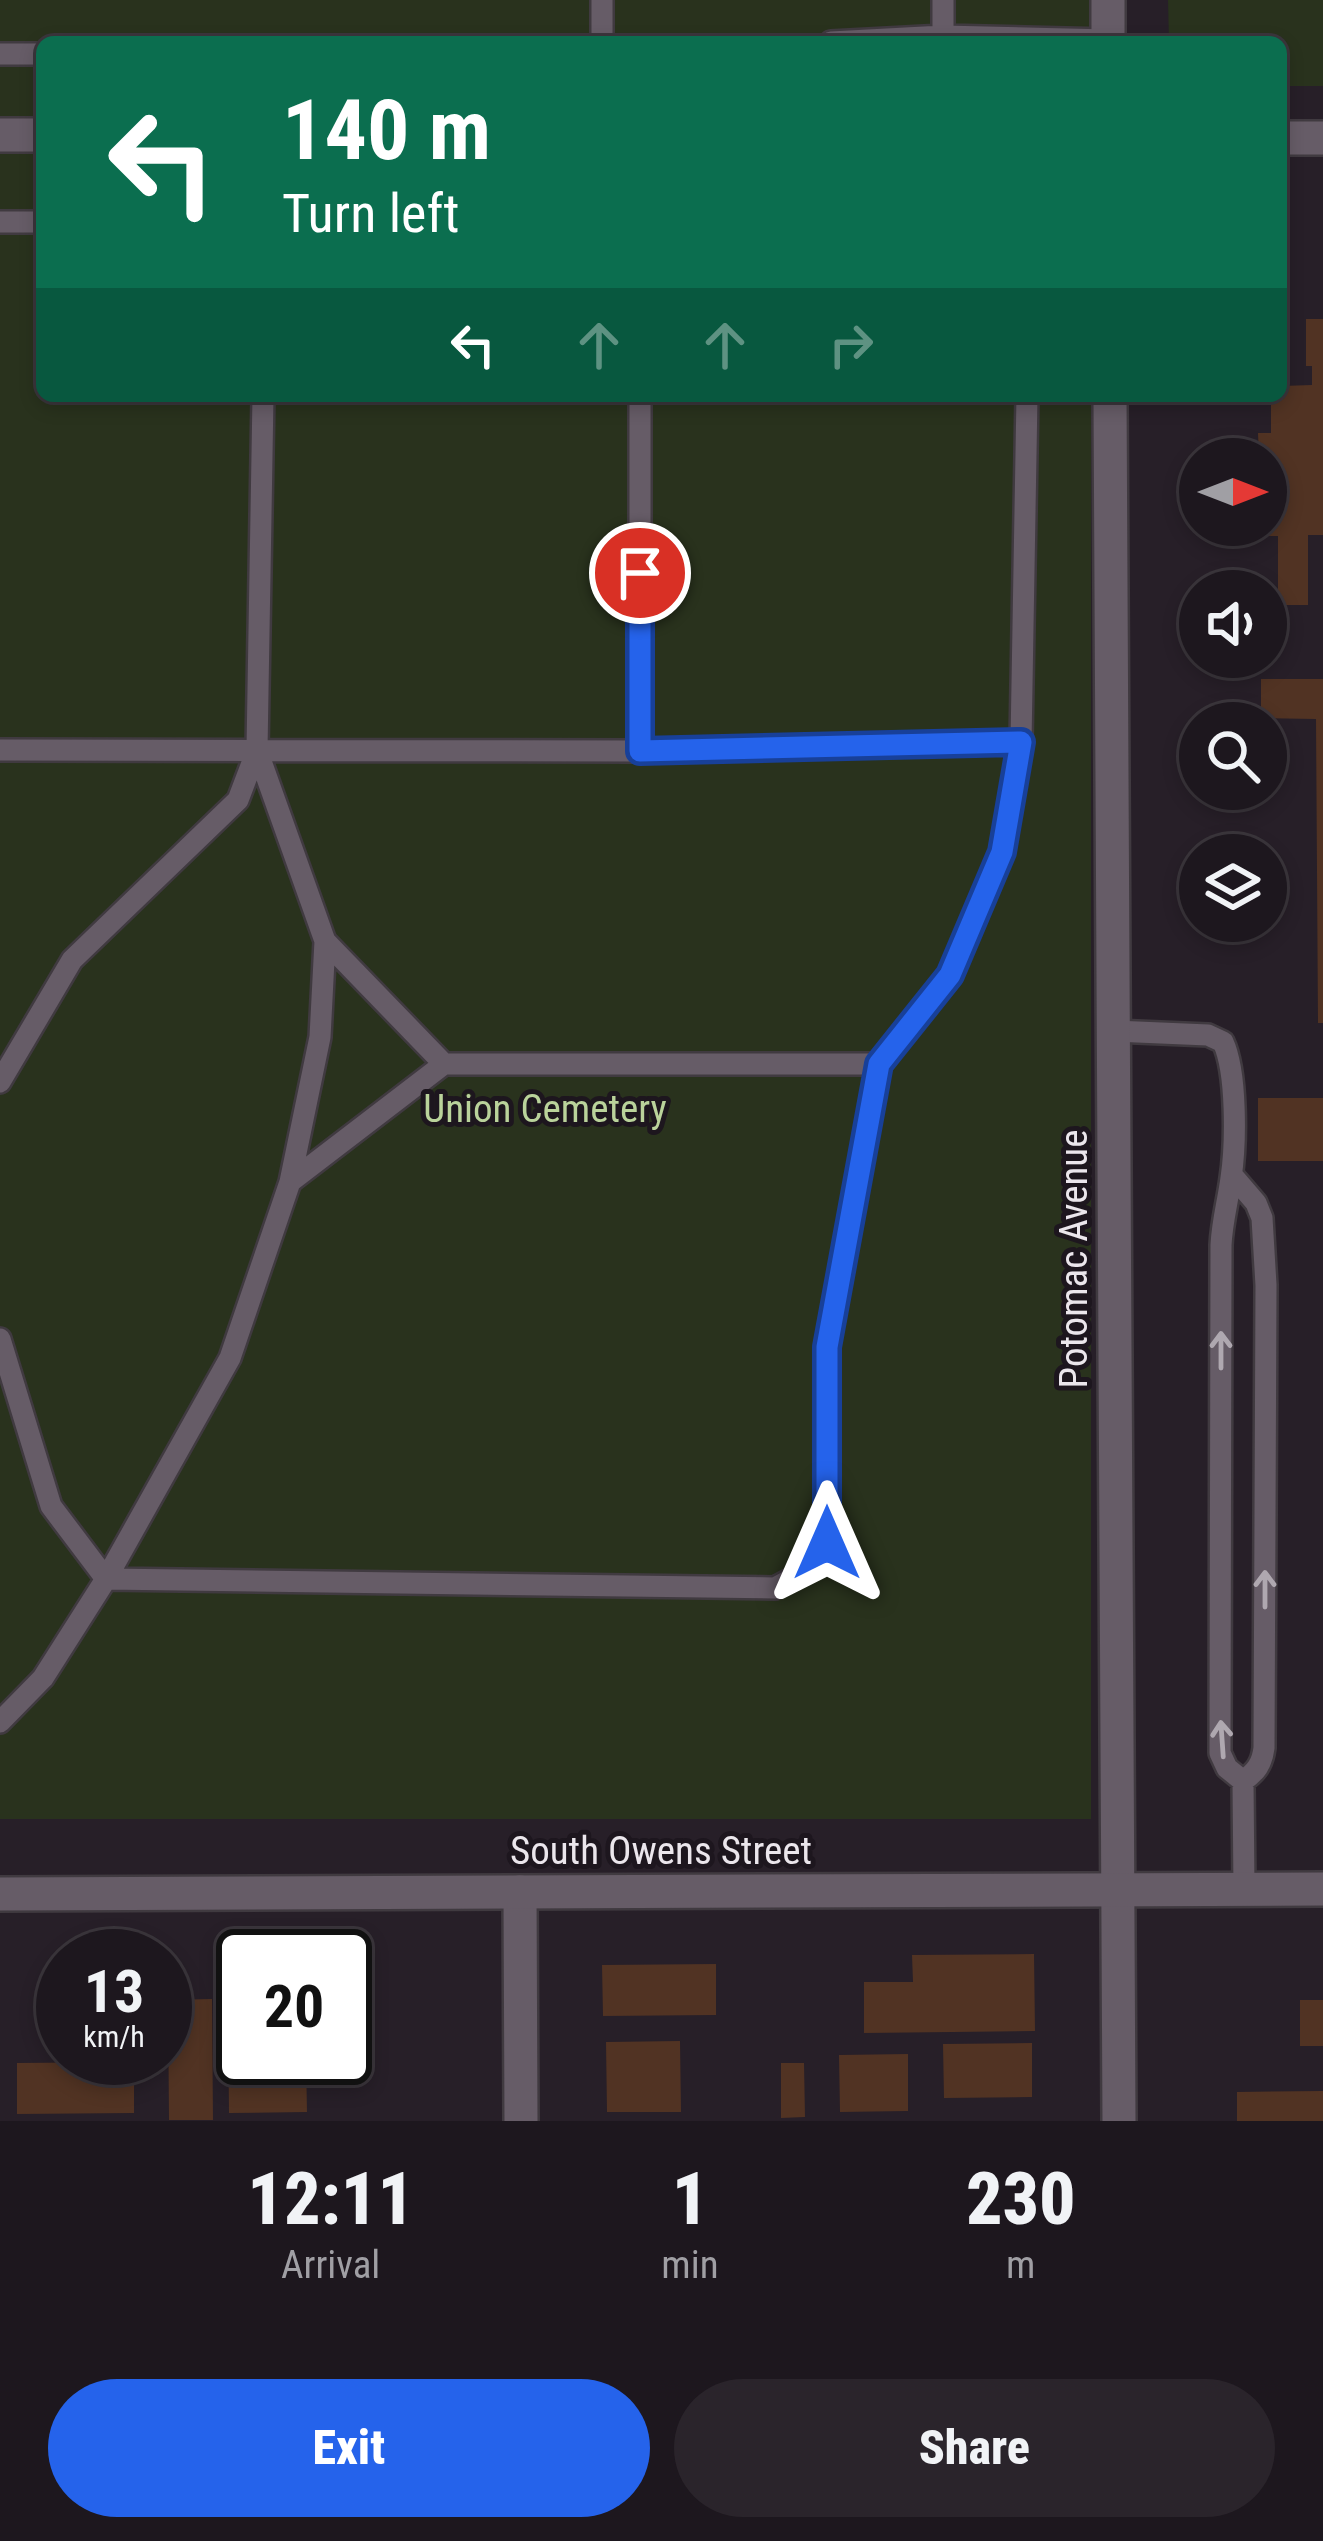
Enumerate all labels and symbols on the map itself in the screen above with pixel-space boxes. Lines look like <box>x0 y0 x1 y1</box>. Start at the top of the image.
north arrow <box>1179 438 1287 546</box>
pin <box>589 522 691 624</box>
park label: Union Cemetery <box>423 1086 667 1132</box>
street label: Potomac Avenue <box>1051 1130 1097 1388</box>
one-way arrow <box>1210 1331 1232 1370</box>
position arrow <box>764 1480 890 1606</box>
one-way arrow <box>1254 1570 1276 1609</box>
one-way arrow <box>1210 1721 1233 1760</box>
street label: South Owens Street <box>510 1828 812 1874</box>
speed limit sign: 20 <box>216 1929 372 2085</box>

